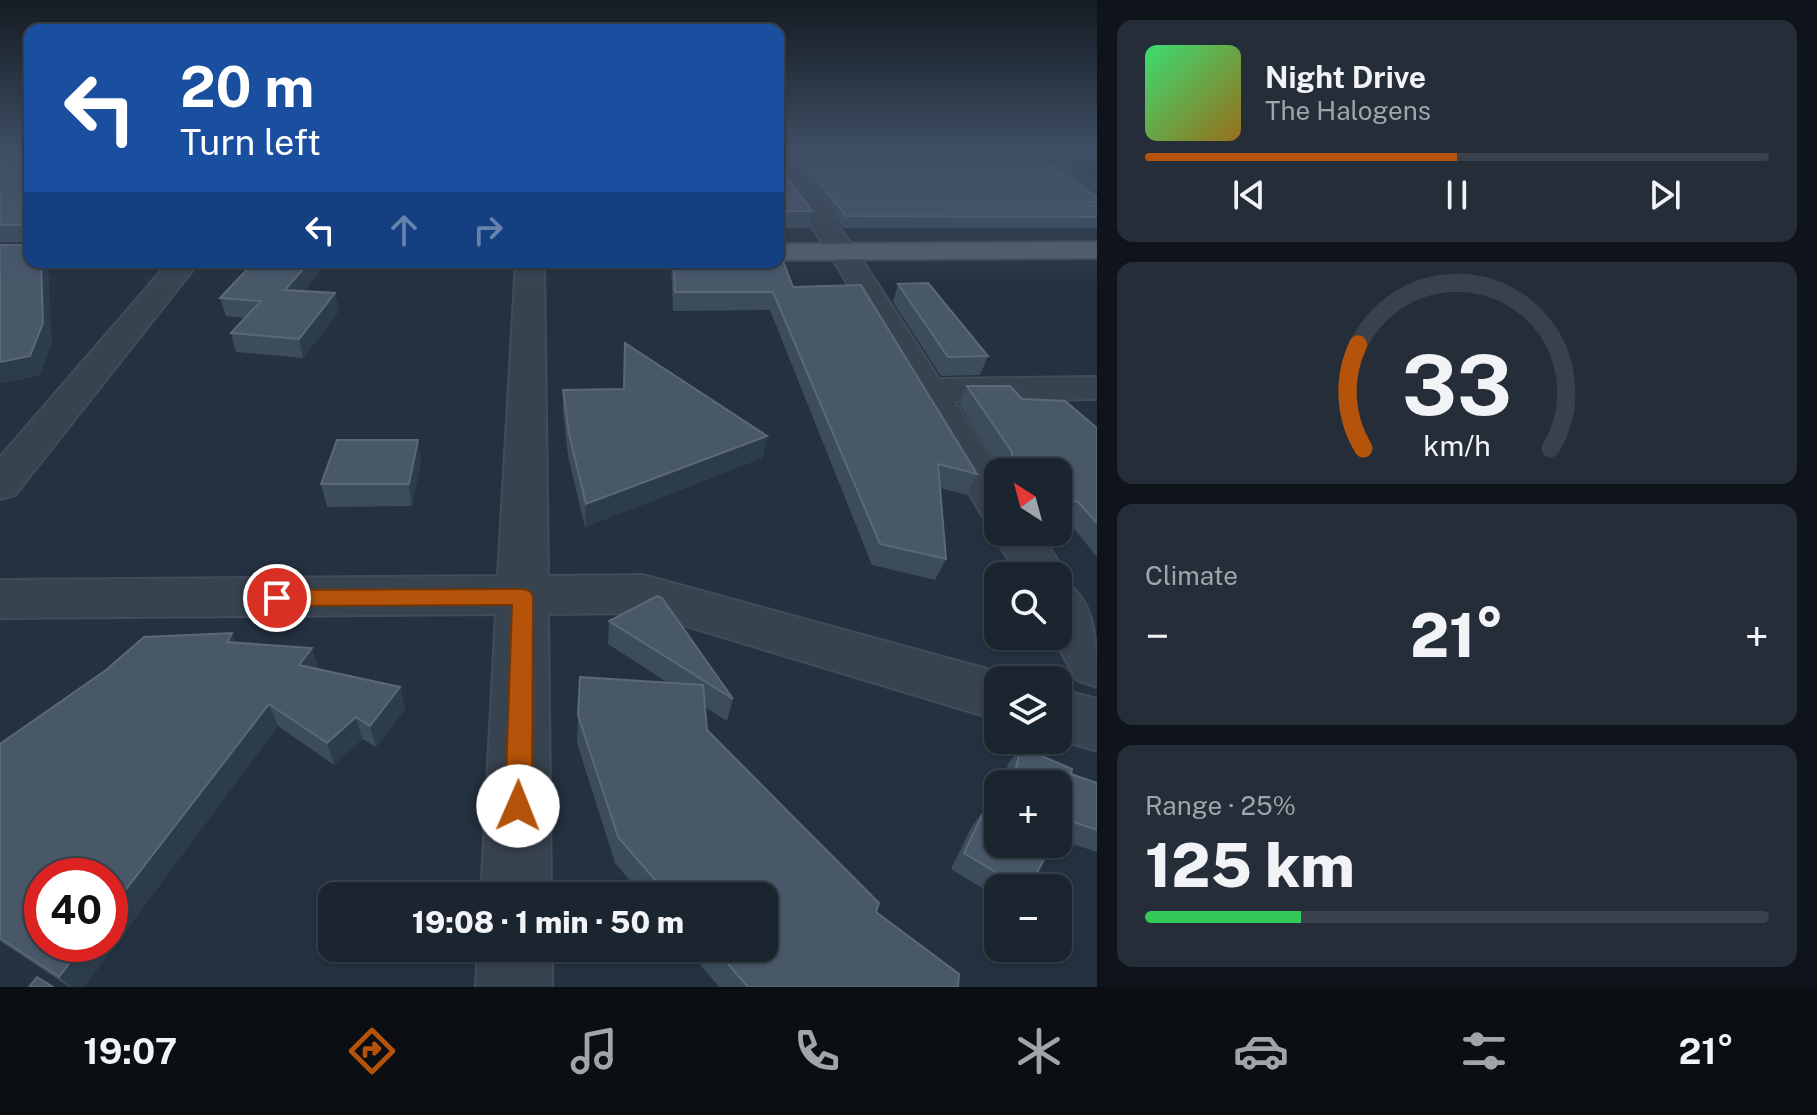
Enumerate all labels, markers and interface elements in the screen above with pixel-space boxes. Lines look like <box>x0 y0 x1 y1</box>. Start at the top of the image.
text: 20 m <box>180 54 314 120</box>
icon: left <box>48 56 152 160</box>
text: Night Drive <box>1265 59 1426 95</box>
text: The Halogens <box>1265 95 1431 126</box>
text: Turn left <box>180 121 321 163</box>
icon: previous <box>1227 173 1271 217</box>
icon: pause <box>1435 173 1479 217</box>
icon: next <box>1643 173 1687 217</box>
icon: left <box>298 208 342 252</box>
icon: ahead <box>382 208 426 252</box>
icon: right <box>466 208 510 252</box>
text: 33 <box>1402 335 1512 433</box>
text: km/h <box>1423 429 1491 462</box>
north arrow <box>984 458 1072 546</box>
map controls <box>984 458 1072 962</box>
text: Climate <box>1145 560 1238 591</box>
button: search <box>984 562 1072 650</box>
pin <box>243 564 311 632</box>
icon: arrive <box>255 576 299 620</box>
text: 21° <box>1410 600 1504 671</box>
text: − <box>1145 610 1169 662</box>
text: + <box>1745 610 1769 662</box>
button: layers <box>984 666 1072 754</box>
position arrow <box>476 764 560 848</box>
button: + <box>984 770 1072 858</box>
text: Range · 25% <box>1145 790 1296 821</box>
text: 125 km <box>1145 830 1355 901</box>
speed limit sign: 40 <box>24 858 128 962</box>
button: − <box>984 874 1072 962</box>
text: 19:08 · 1 min · 50 m <box>412 904 684 940</box>
icon: directions <box>344 1023 400 1079</box>
icon: music <box>566 1023 622 1079</box>
icon: phone <box>789 1023 845 1079</box>
icon: climate <box>1011 1023 1067 1079</box>
icon: car <box>1233 1023 1289 1079</box>
icon: filters <box>1456 1023 1512 1079</box>
text: 19:07 <box>83 1030 177 1072</box>
text: 21° <box>1678 1030 1734 1072</box>

